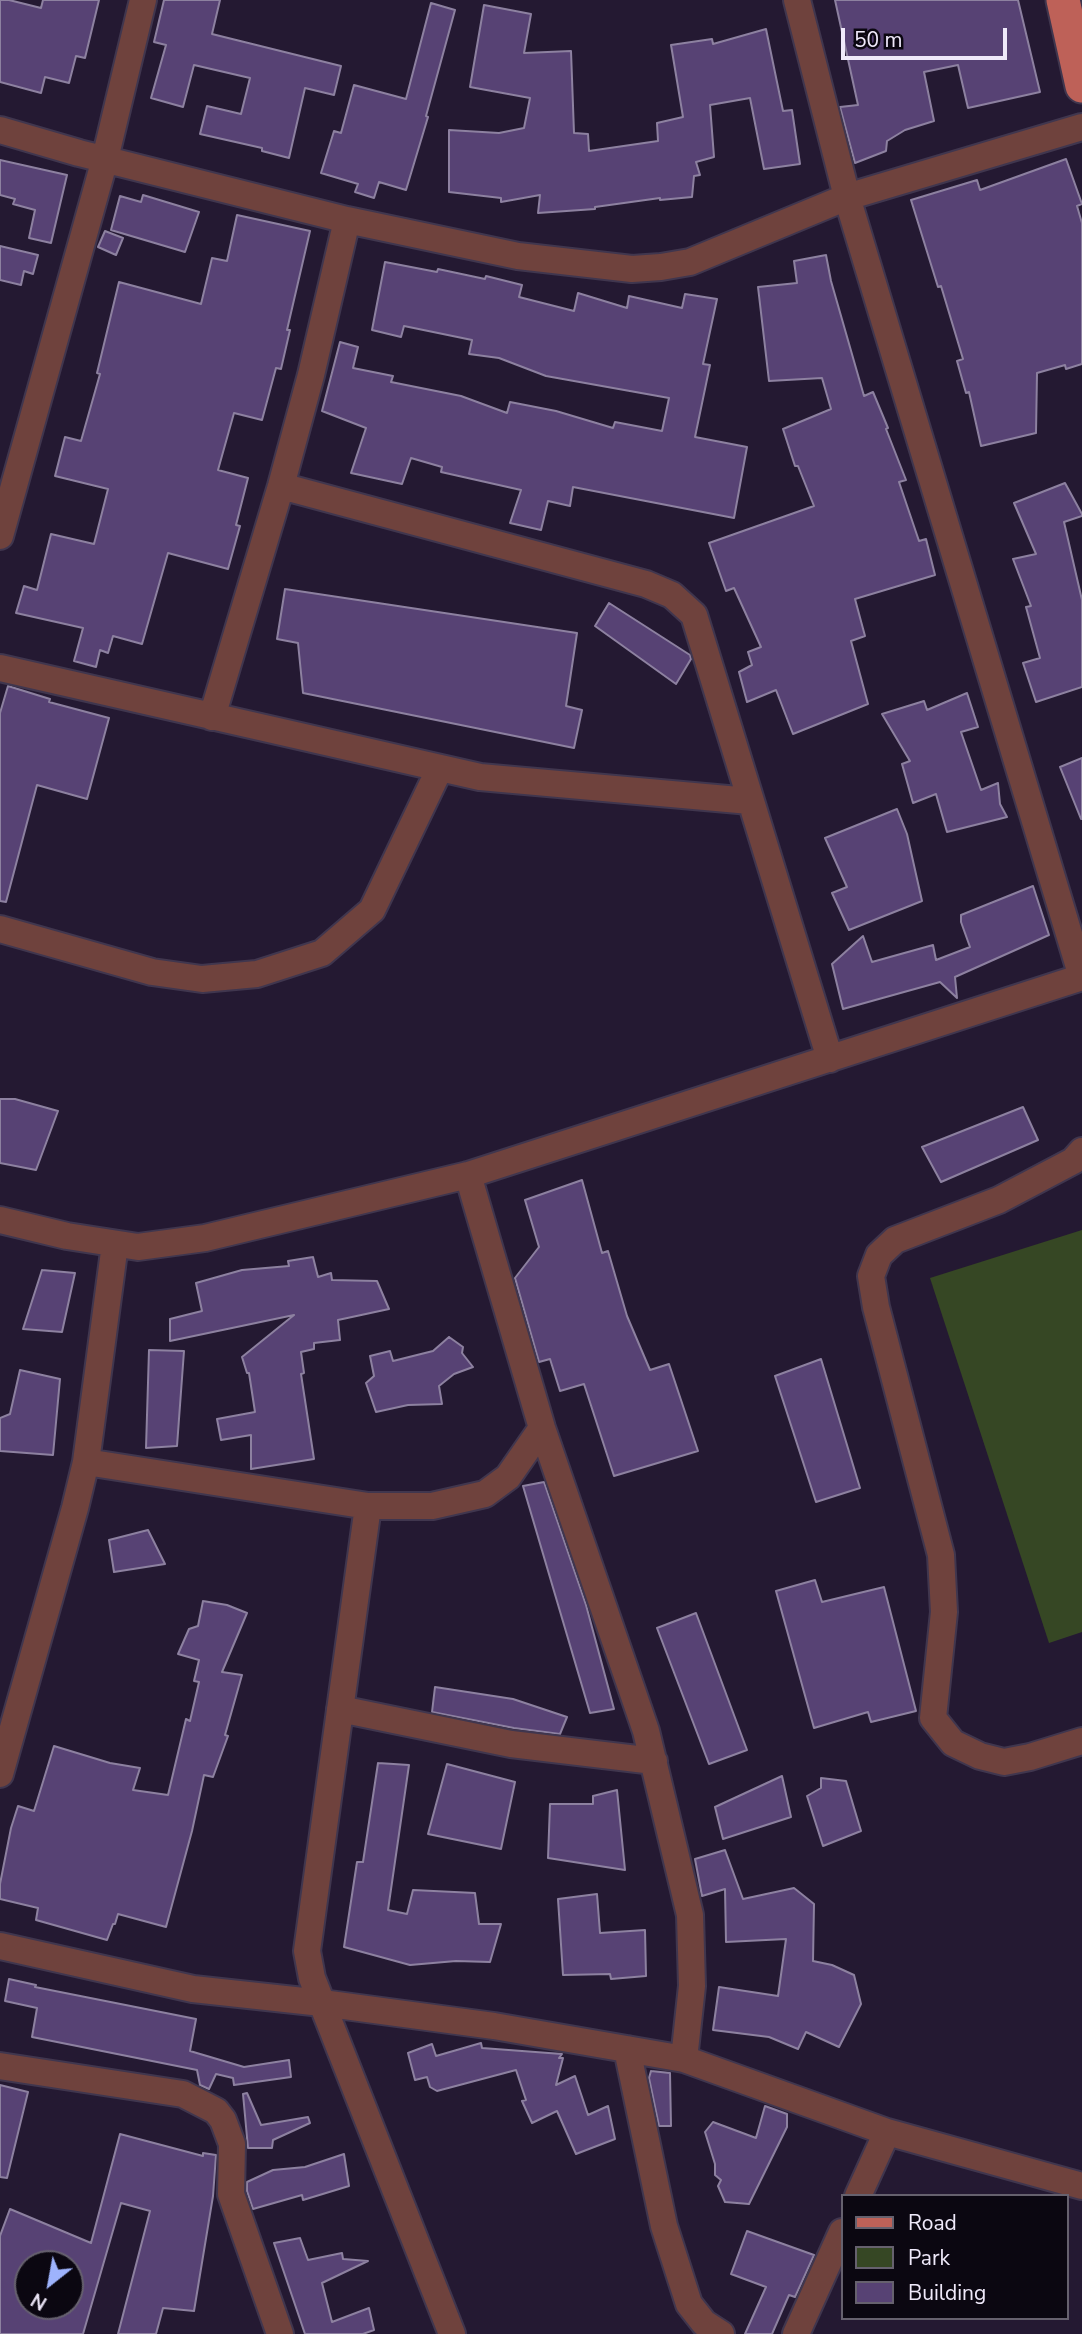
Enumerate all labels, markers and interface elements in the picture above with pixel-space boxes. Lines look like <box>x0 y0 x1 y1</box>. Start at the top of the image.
scale bar <box>844 14 1010 58</box>
text: 50 m <box>854 26 903 54</box>
legend <box>841 2194 1068 2320</box>
text: Road <box>908 2209 957 2237</box>
text: Park <box>908 2244 950 2272</box>
north arrow <box>14 2250 84 2320</box>
text: Building <box>908 2279 986 2307</box>
text: N <box>26 2286 52 2316</box>

